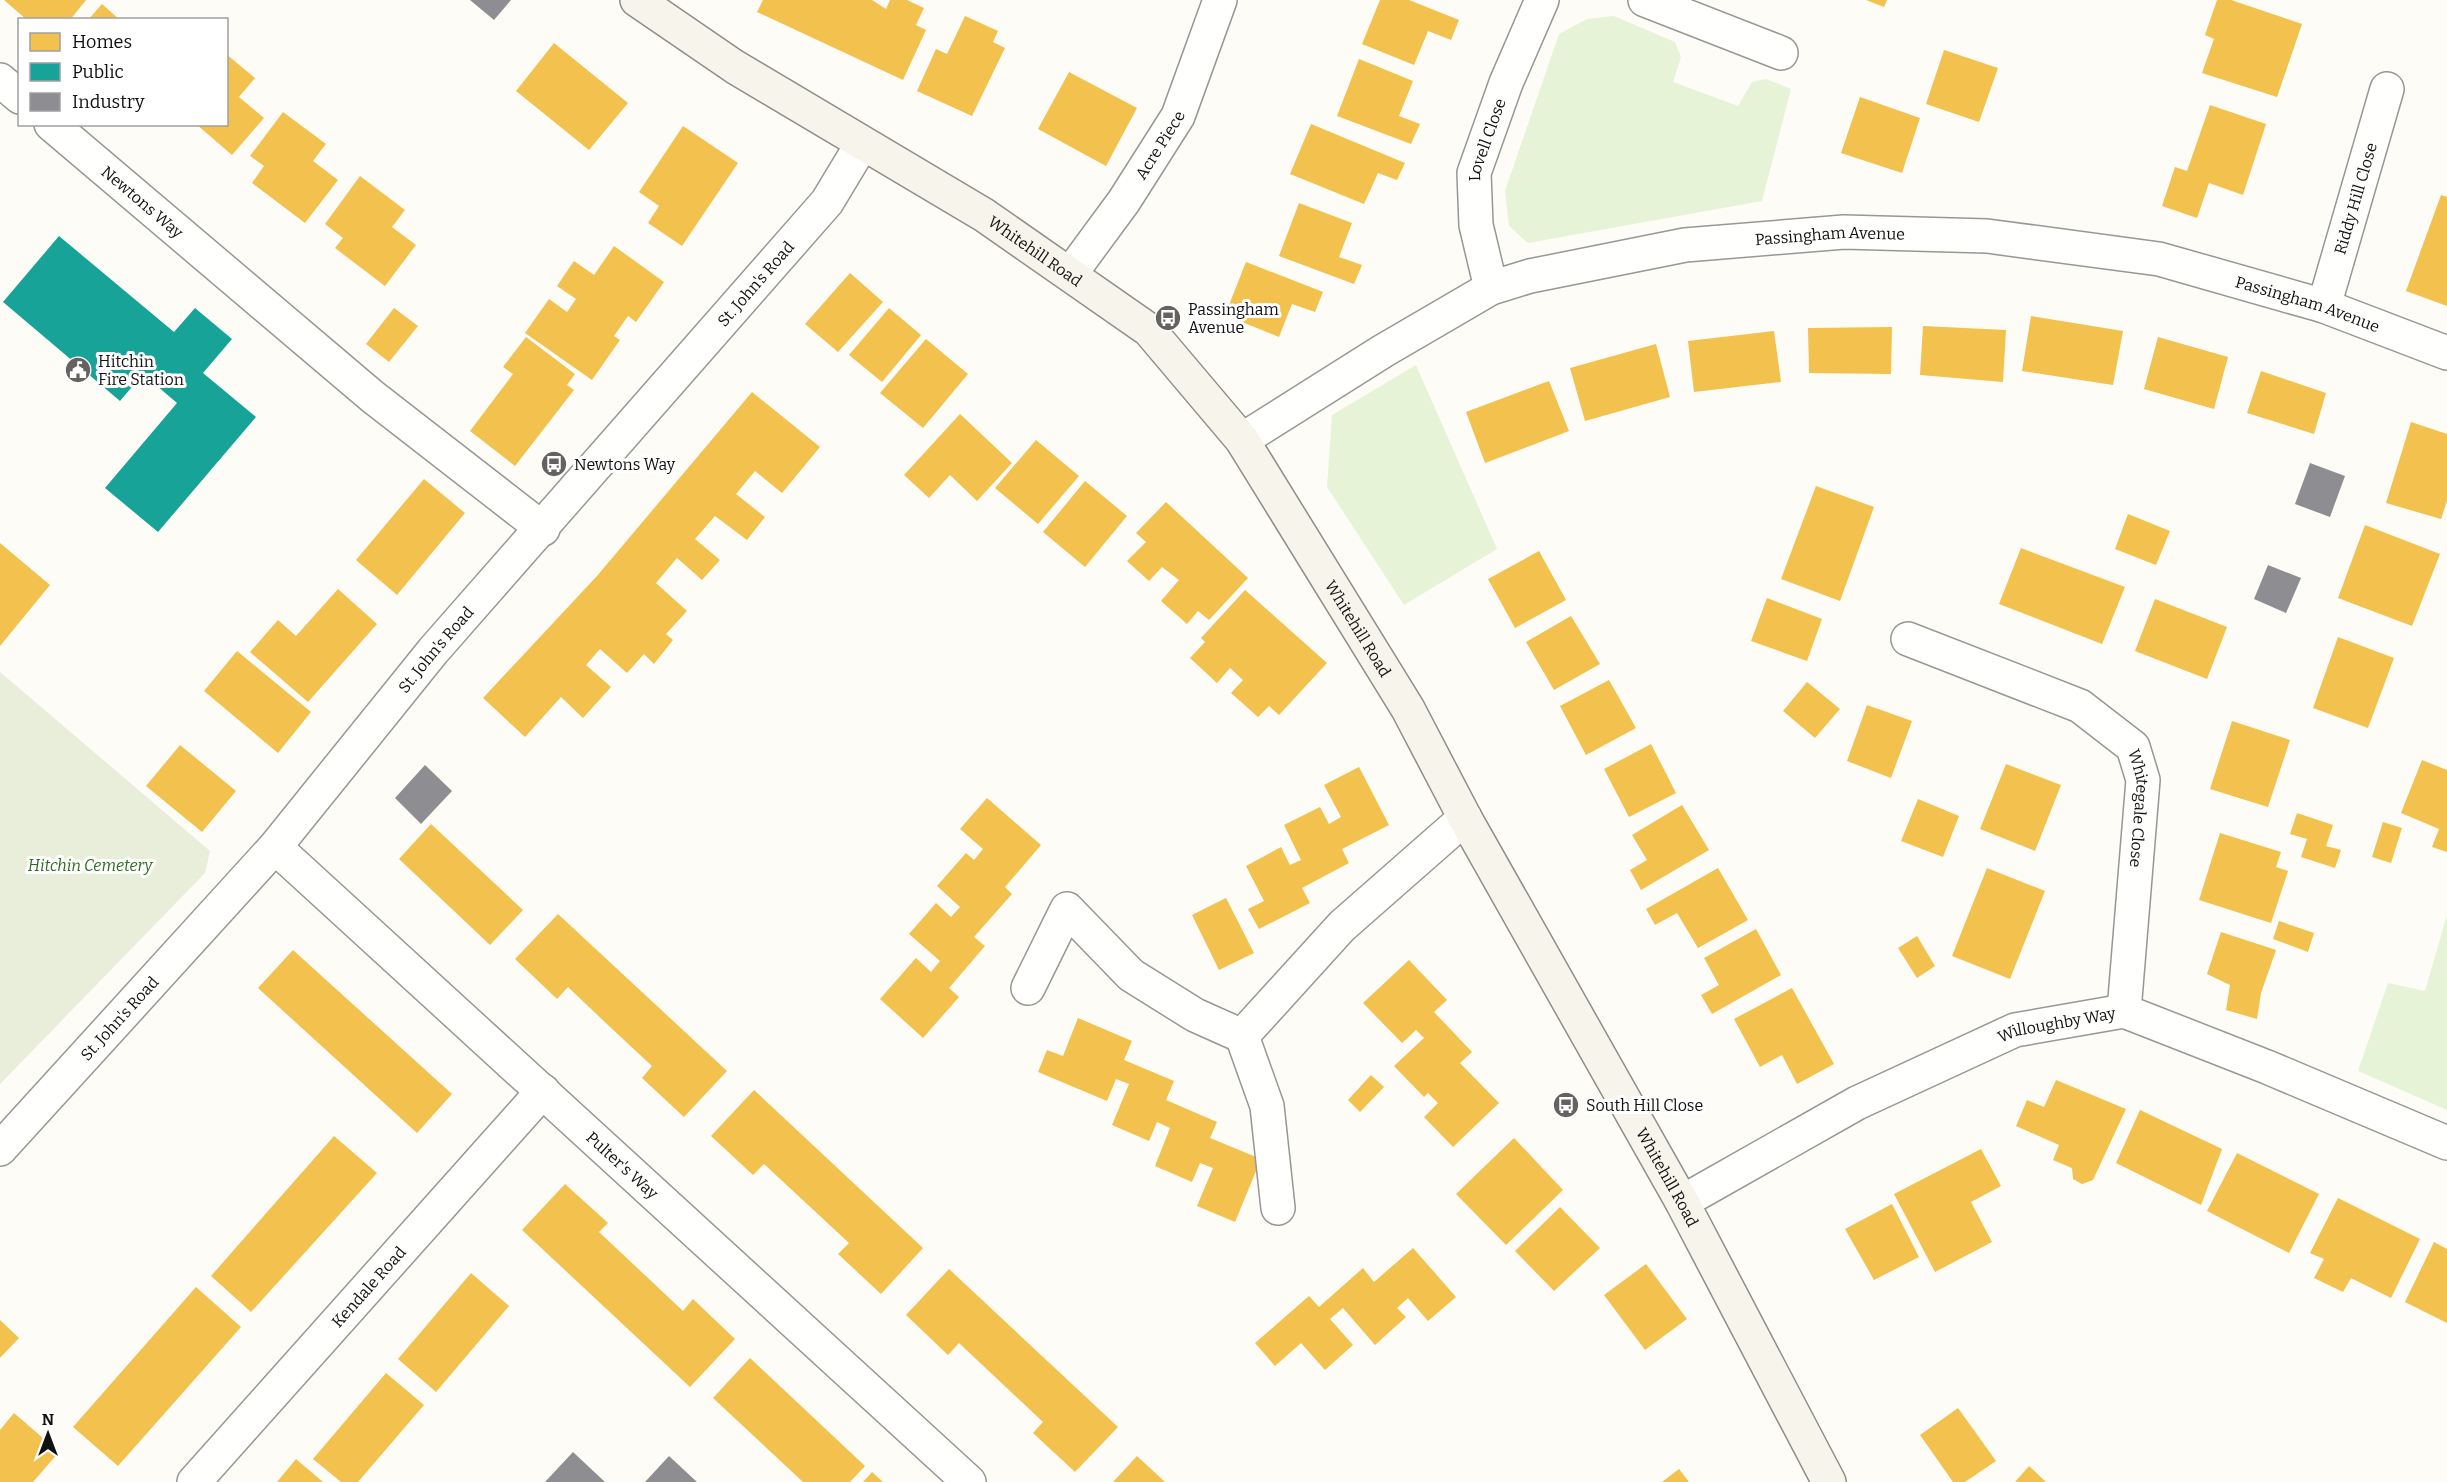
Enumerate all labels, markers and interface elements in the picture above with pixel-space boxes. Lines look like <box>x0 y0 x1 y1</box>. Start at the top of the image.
legend <box>18 18 228 126</box>
text: Homes <box>72 31 132 53</box>
text: Public <box>72 61 124 83</box>
text: Industry <box>72 91 145 113</box>
street label: Lovell Close <box>1464 96 1509 182</box>
street label: Acre Piece <box>1131 108 1188 183</box>
street label: Riddy Hill Close <box>2330 140 2380 257</box>
street label: Newtons Way <box>98 162 188 242</box>
street label: Whitehill Road <box>985 212 1086 290</box>
street label: Passingham Avenue <box>1754 222 1905 249</box>
street label: St. John's Road <box>713 237 798 330</box>
street label: Passingham Avenue <box>2233 272 2382 336</box>
place label: Passingham Avenue <box>1188 300 1279 337</box>
bus stop icon: Passingham Avenue <box>1153 303 1183 333</box>
place label: Hitchin Fire Station <box>98 352 184 389</box>
public building icon: Hitchin Fire Station <box>63 355 93 385</box>
bus stop icon: Newtons Way <box>539 449 569 479</box>
place label: Newtons Way <box>574 455 676 474</box>
street label: Whitehill Road <box>1321 577 1396 681</box>
street label: St. John's Road <box>394 602 478 696</box>
street label: Whitegale Close <box>2125 747 2153 868</box>
park label: Hitchin Cemetery <box>28 856 153 875</box>
street label: St. John's Road <box>76 972 162 1064</box>
street label: Willoughby Way <box>1995 1003 2117 1046</box>
bus stop icon: South Hill Close <box>1551 1090 1581 1120</box>
place label: South Hill Close <box>1586 1096 1703 1115</box>
street label: Whitehill Road <box>1633 1124 1703 1230</box>
street label: Pulter's Way <box>583 1127 663 1203</box>
street label: Kendale Road <box>327 1242 410 1331</box>
north arrow <box>18 1404 78 1464</box>
text: N <box>42 1410 54 1429</box>

